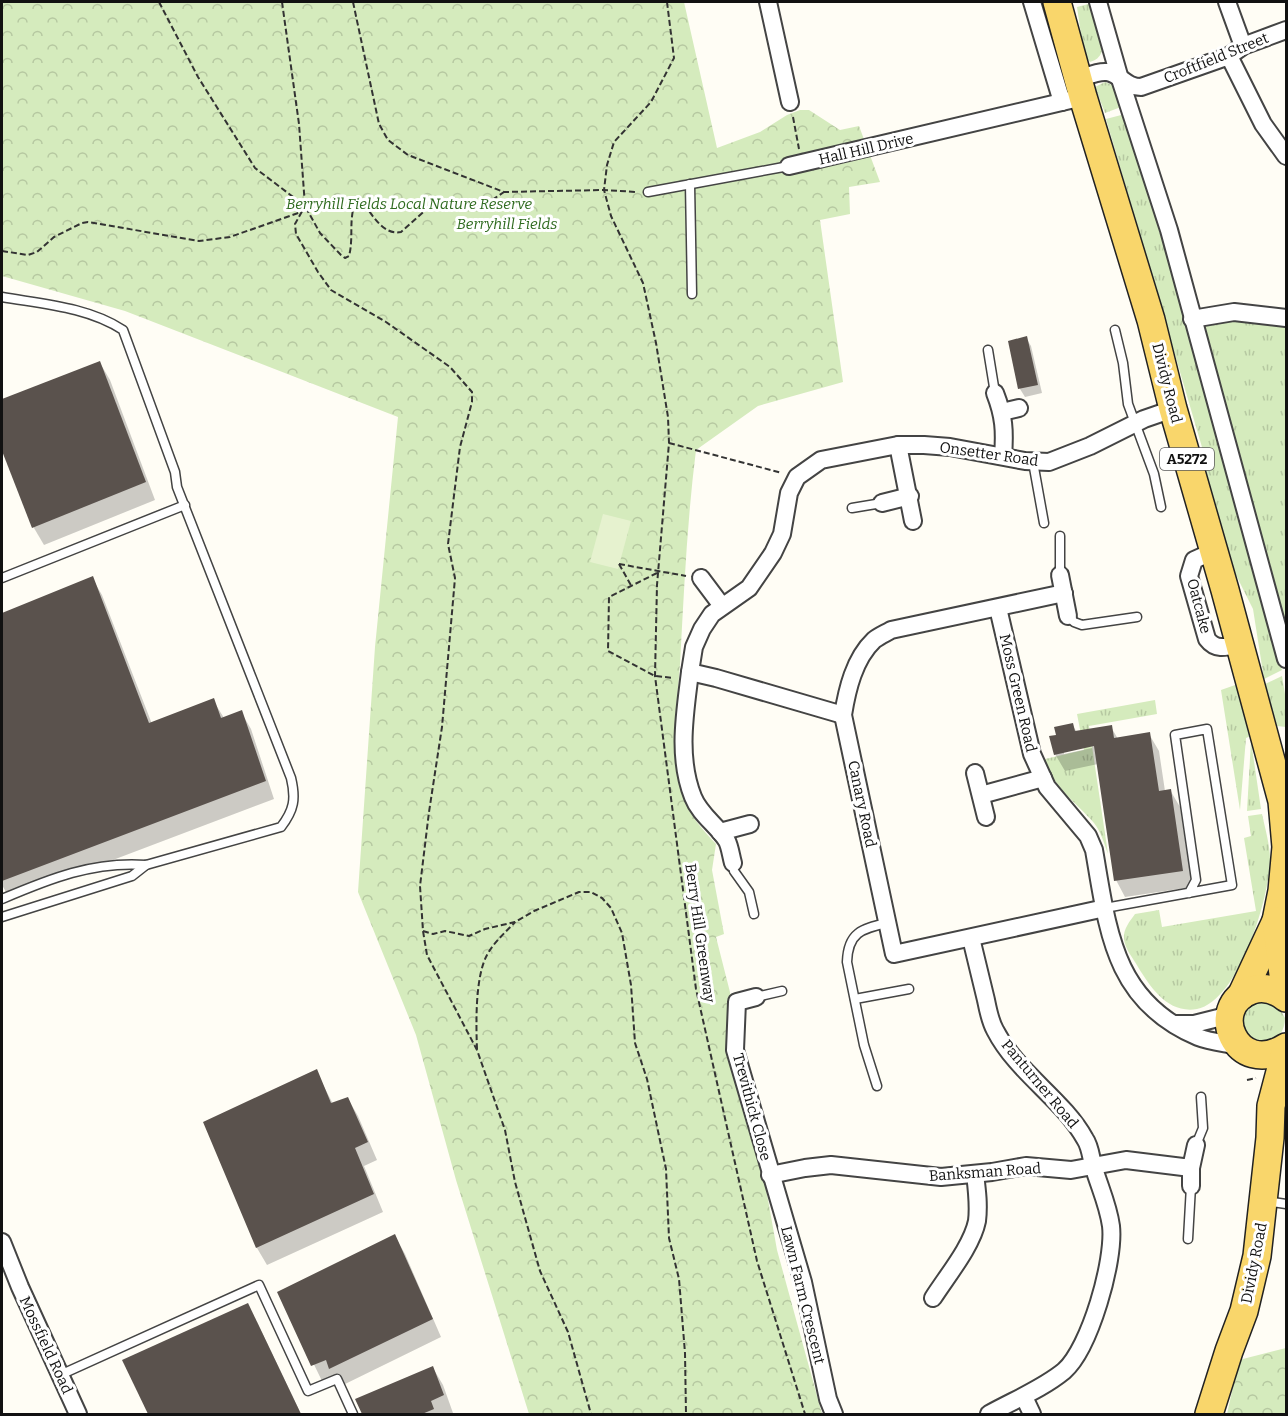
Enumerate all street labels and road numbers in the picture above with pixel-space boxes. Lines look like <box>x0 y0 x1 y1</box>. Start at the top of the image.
street label: Croftfield Street <box>1161 29 1272 87</box>
street label: Hall Hill Drive <box>817 129 915 169</box>
street label: Dividy Road <box>1148 341 1186 425</box>
street label: Onsetter Road <box>938 438 1040 470</box>
road number: A5272 <box>1160 448 1214 470</box>
street label: Oatcake <box>1183 577 1215 635</box>
street label: Moss Green Road <box>996 632 1040 754</box>
street label: Canary Road <box>844 759 880 849</box>
street label: Berry Hill Greenway <box>681 862 719 1004</box>
street label: Panturner Road <box>998 1036 1082 1132</box>
street label: Trevithick Close <box>729 1051 775 1163</box>
street label: Banksman Road <box>928 1159 1042 1185</box>
street label: Dividy Road <box>1237 1221 1271 1305</box>
street label: Lawn Farm Crescent <box>777 1224 829 1366</box>
street label: Mossfield Road <box>16 1293 77 1397</box>

